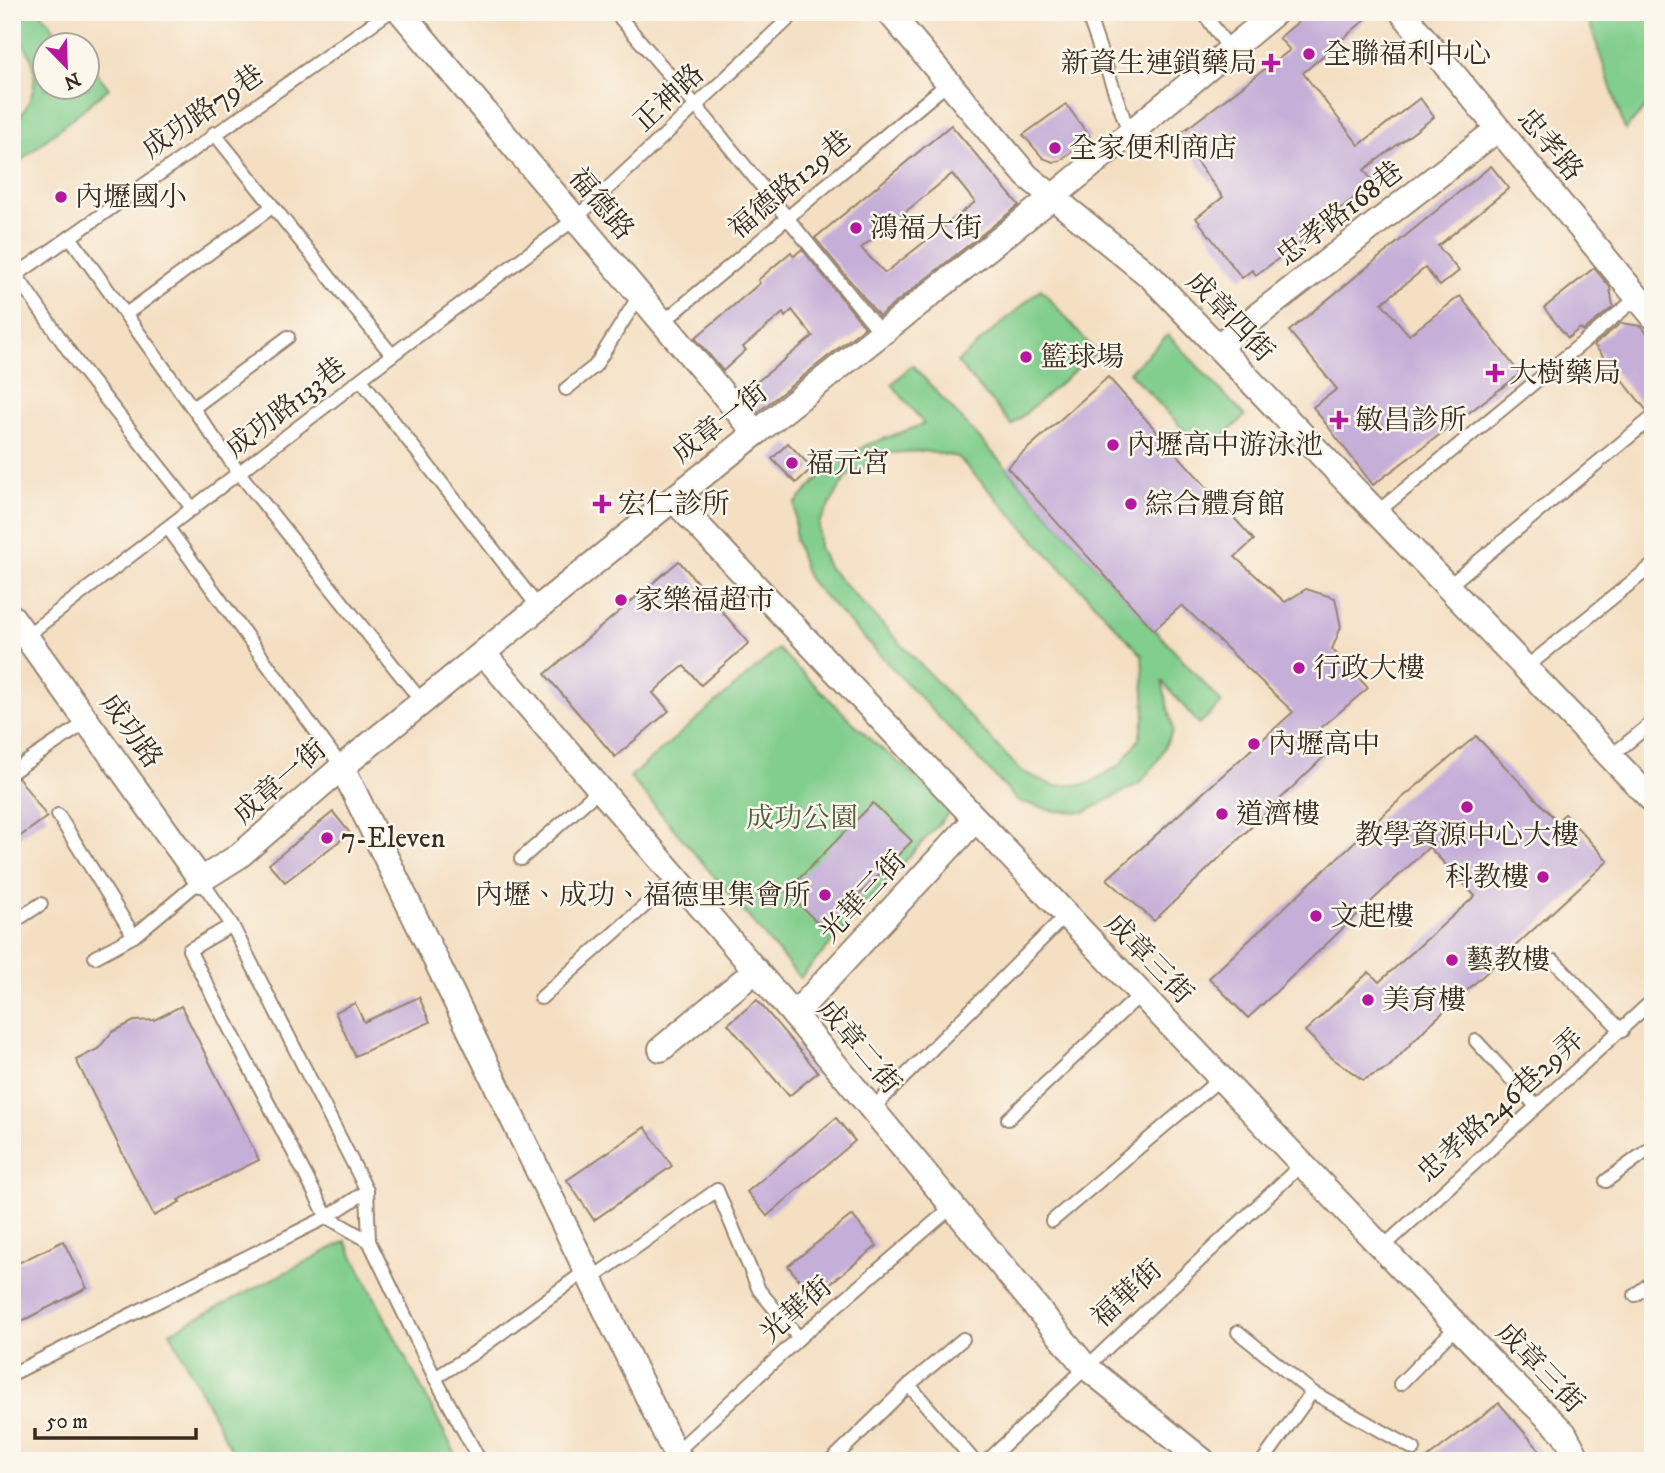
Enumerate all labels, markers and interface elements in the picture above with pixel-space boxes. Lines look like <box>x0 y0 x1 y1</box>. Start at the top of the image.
north arrow <box>32 32 102 102</box>
place label: 全聯福利中心 <box>1323 37 1491 72</box>
place label: 新資生連鎖藥局 <box>1061 46 1257 81</box>
marker: 全聯福利中心 <box>1301 46 1317 62</box>
marker: 新資生連鎖藥局 <box>1263 55 1279 71</box>
street label: 成功路79巷 <box>135 57 271 167</box>
street label: 正神路 <box>626 57 712 139</box>
text: N <box>60 67 84 94</box>
street label: 忠孝路 <box>1510 102 1590 188</box>
street label: 福德路129巷 <box>721 123 859 247</box>
place label: 全家便利商店 <box>1069 131 1237 166</box>
marker: 全家便利商店 <box>1047 140 1063 156</box>
street label: 忠孝路168巷 <box>1270 154 1410 274</box>
street label: 福德路 <box>561 161 641 247</box>
place label: 內壢國小 <box>75 180 187 215</box>
marker: 內壢國小 <box>53 189 69 205</box>
place label: 鴻福大街 <box>870 211 982 246</box>
marker: 鴻福大街 <box>848 220 864 236</box>
street label: 成章四街 <box>1179 265 1281 369</box>
place label: 籃球場 <box>1040 340 1124 375</box>
marker: 籃球場 <box>1018 349 1034 365</box>
street label: 成功路133巷 <box>219 350 353 466</box>
place label: 大樹藥局 <box>1509 356 1621 391</box>
marker: 大樹藥局 <box>1487 365 1503 381</box>
street label: 成章一街 <box>665 375 775 471</box>
place label: 敏昌診所 <box>1355 403 1467 438</box>
marker: 敏昌診所 <box>1329 410 1349 430</box>
place label: 內壢高中游泳池 <box>1127 428 1323 463</box>
marker: 內壢高中游泳池 <box>1105 437 1121 453</box>
place label: 福元宮 <box>806 446 890 481</box>
marker: 福元宮 <box>784 455 800 471</box>
place label: 宏仁診所 <box>618 487 730 522</box>
place label: 綜合體育館 <box>1145 487 1285 522</box>
marker: 宏仁診所 <box>592 494 612 514</box>
marker: 綜合體育館 <box>1123 496 1139 512</box>
place label: 家樂福超市 <box>635 583 775 618</box>
marker: 家樂福超市 <box>613 592 629 608</box>
place label: 行政大樓 <box>1313 651 1425 686</box>
marker: 行政大樓 <box>1291 660 1307 676</box>
street label: 成功路 <box>92 687 170 775</box>
place label: 內壢高中 <box>1268 727 1380 762</box>
street label: 成章一街 <box>226 732 334 832</box>
marker: 內壢高中 <box>1246 736 1262 752</box>
place label: 道濟樓 <box>1236 797 1320 832</box>
marker: 教學資源中心大樓 <box>1459 799 1475 815</box>
park label: 成功公園 <box>746 801 858 836</box>
marker: 道濟樓 <box>1214 806 1230 822</box>
place label: 教學資源中心大樓 <box>1355 818 1579 853</box>
place label: 7-Eleven <box>341 821 446 856</box>
marker: 7-Eleven <box>319 830 335 846</box>
street label: 光華三街 <box>812 844 914 950</box>
place label: 科教樓 <box>1445 860 1529 895</box>
marker: 科教樓 <box>1535 869 1551 885</box>
place label: 內壢、成功、福德里集會所 <box>475 878 811 913</box>
marker: 內壢、成功、福德里集會所 <box>817 887 833 903</box>
place label: 文起樓 <box>1330 899 1414 934</box>
street label: 成章三街 <box>1098 907 1200 1011</box>
marker: 文起樓 <box>1308 908 1324 924</box>
place label: 藝教樓 <box>1466 943 1550 978</box>
marker: 藝教樓 <box>1444 952 1460 968</box>
place label: 美育樓 <box>1382 983 1466 1018</box>
marker: 美育樓 <box>1360 992 1376 1008</box>
street label: 成章二街 <box>810 993 908 1101</box>
street label: 忠孝路246巷29弄 <box>1410 1022 1592 1190</box>
street label: 福華街 <box>1084 1253 1170 1335</box>
street label: 光華街 <box>753 1269 839 1351</box>
street label: 成章三街 <box>1489 1316 1591 1420</box>
scale bar <box>35 1396 196 1440</box>
text: 50 m <box>46 1409 88 1435</box>

